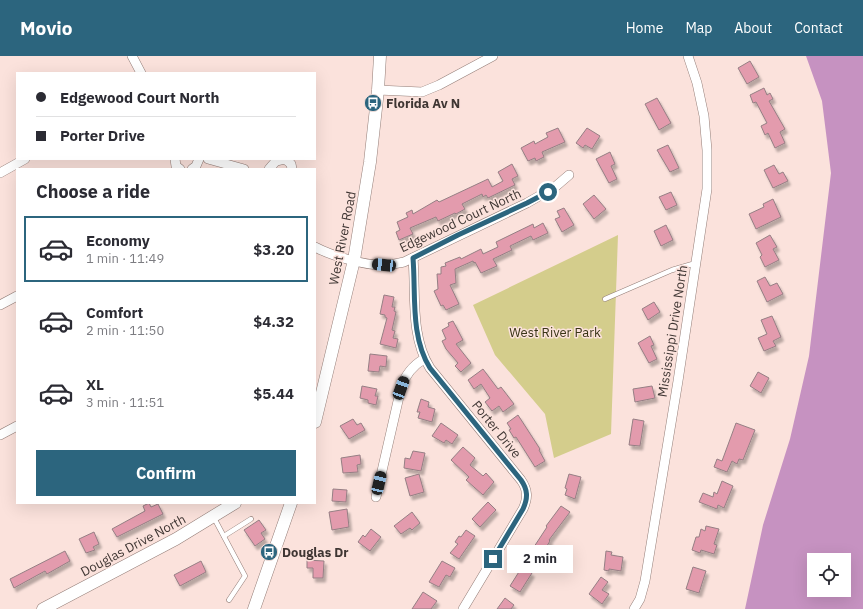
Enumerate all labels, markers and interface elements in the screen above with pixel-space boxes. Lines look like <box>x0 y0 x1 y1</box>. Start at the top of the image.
text: Movio <box>20 16 73 40</box>
text: Home <box>626 19 663 37</box>
text: Map <box>685 19 712 37</box>
text: About <box>734 19 772 37</box>
text: Contact <box>794 19 843 37</box>
text: Edgewood Court North <box>60 88 219 107</box>
bus stop icon: Florida Av N <box>363 93 383 113</box>
place label: Florida Av N <box>386 95 460 112</box>
text: Porter Drive <box>60 126 145 145</box>
text: Choose a ride <box>36 180 150 203</box>
route start <box>539 183 557 201</box>
street label: Edgewood Court North <box>397 185 524 256</box>
street label: West River Road <box>325 190 360 286</box>
icon: car <box>38 231 74 267</box>
text: Economy <box>86 231 150 250</box>
text: $3.20 <box>253 240 294 259</box>
text: 1 min · 11:49 <box>86 250 164 267</box>
car <box>371 258 397 272</box>
street label: Mississippi Drive North <box>654 264 691 398</box>
icon: car <box>38 303 74 339</box>
text: Comfort <box>86 303 143 322</box>
text: $4.32 <box>253 312 294 331</box>
text: 2 min · 11:50 <box>86 322 164 339</box>
park label: West River Park <box>509 324 601 341</box>
icon: car <box>38 375 74 411</box>
text: XL <box>86 375 104 394</box>
car <box>391 375 411 401</box>
text: $5.44 <box>253 384 294 403</box>
text: 3 min · 11:51 <box>86 394 164 411</box>
street label: Porter Drive <box>468 397 525 462</box>
button: Confirm <box>36 450 296 496</box>
car <box>370 470 388 496</box>
street label: Douglas Drive North <box>78 511 189 580</box>
bus stop icon: Douglas Dr <box>259 542 279 562</box>
place label: Douglas Dr <box>282 544 349 561</box>
callout: 2 min <box>507 545 573 573</box>
route end <box>484 550 502 568</box>
text: 2 min <box>523 550 557 567</box>
map controls <box>807 553 851 597</box>
button: locate <box>807 553 851 597</box>

